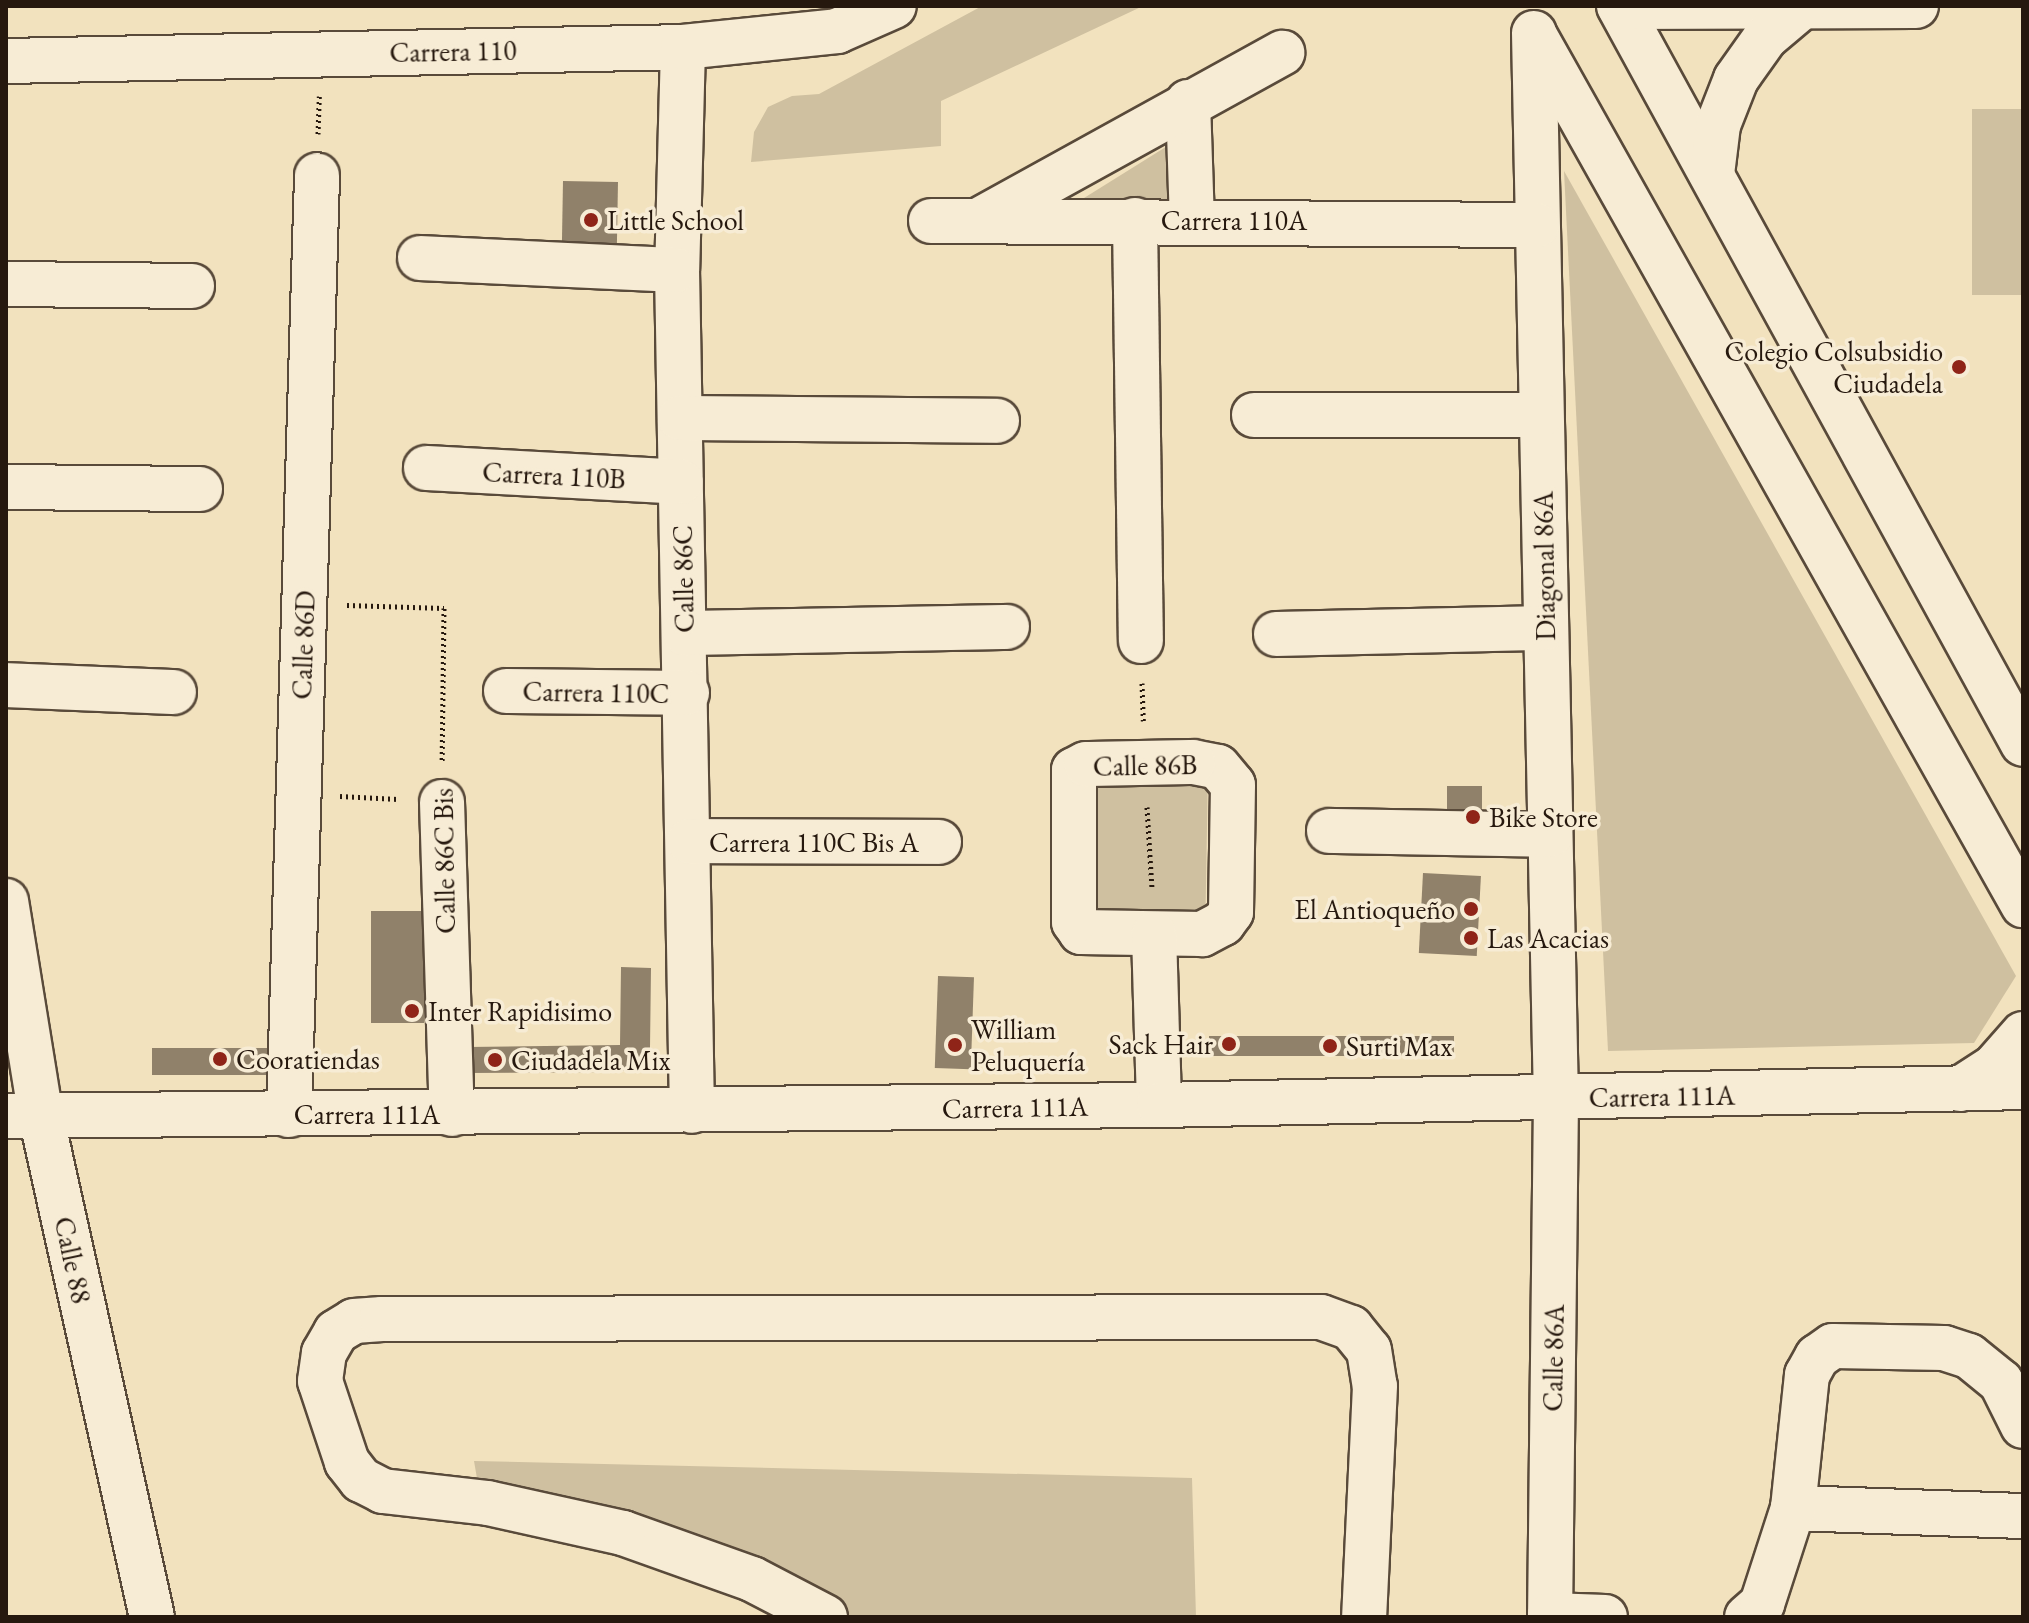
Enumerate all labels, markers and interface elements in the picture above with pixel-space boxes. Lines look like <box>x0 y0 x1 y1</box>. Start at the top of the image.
street label: Carrera 110 <box>389 33 517 69</box>
place label: Little School <box>607 203 744 237</box>
street label: Carrera 110A <box>1161 203 1307 237</box>
marker: Little School <box>582 211 600 229</box>
place label: Colegio Colsubsidio Ciudadela <box>1724 334 1943 400</box>
marker: Colegio Colsubsidio Ciudadela <box>1950 358 1968 376</box>
street label: Carrera 110B <box>481 454 627 496</box>
street label: Diagonal 86A <box>1526 491 1562 641</box>
street label: Calle 86C <box>665 525 701 633</box>
street label: Calle 86D <box>284 590 322 700</box>
street label: Carrera 110C <box>522 674 670 710</box>
street label: Calle 86B <box>1093 747 1197 783</box>
street label: Calle 86C Bis <box>426 788 462 934</box>
place label: Bike Store <box>1489 800 1598 834</box>
marker: Bike Store <box>1464 808 1482 826</box>
street label: Carrera 110C Bis A <box>709 825 919 859</box>
place label: El Antioqueño <box>1294 892 1455 926</box>
marker: El Antioqueño <box>1462 900 1480 918</box>
place label: Las Acacias <box>1487 921 1609 955</box>
marker: Las Acacias <box>1462 929 1480 947</box>
place label: Inter Rapidisimo <box>428 994 612 1028</box>
marker: Inter Rapidisimo <box>403 1002 421 1020</box>
place label: William Peluquería <box>971 1012 1085 1078</box>
place label: Sack Hair <box>1109 1027 1213 1061</box>
place label: Surti Max <box>1346 1029 1452 1063</box>
marker: Sack Hair <box>1220 1035 1238 1053</box>
marker: William Peluquería <box>946 1036 964 1054</box>
marker: Surti Max <box>1321 1037 1339 1055</box>
place label: Cooratiendas <box>236 1042 380 1076</box>
place label: Ciudadela Mix <box>511 1043 671 1077</box>
marker: Cooratiendas <box>211 1050 229 1068</box>
marker: Ciudadela Mix <box>486 1051 504 1069</box>
street label: Carrera 111A <box>1588 1078 1736 1114</box>
street label: Carrera 111A <box>941 1089 1089 1125</box>
street label: Carrera 111A <box>294 1097 440 1131</box>
street label: Calle 88 <box>47 1214 99 1306</box>
street label: Calle 86A <box>1535 1304 1571 1412</box>

